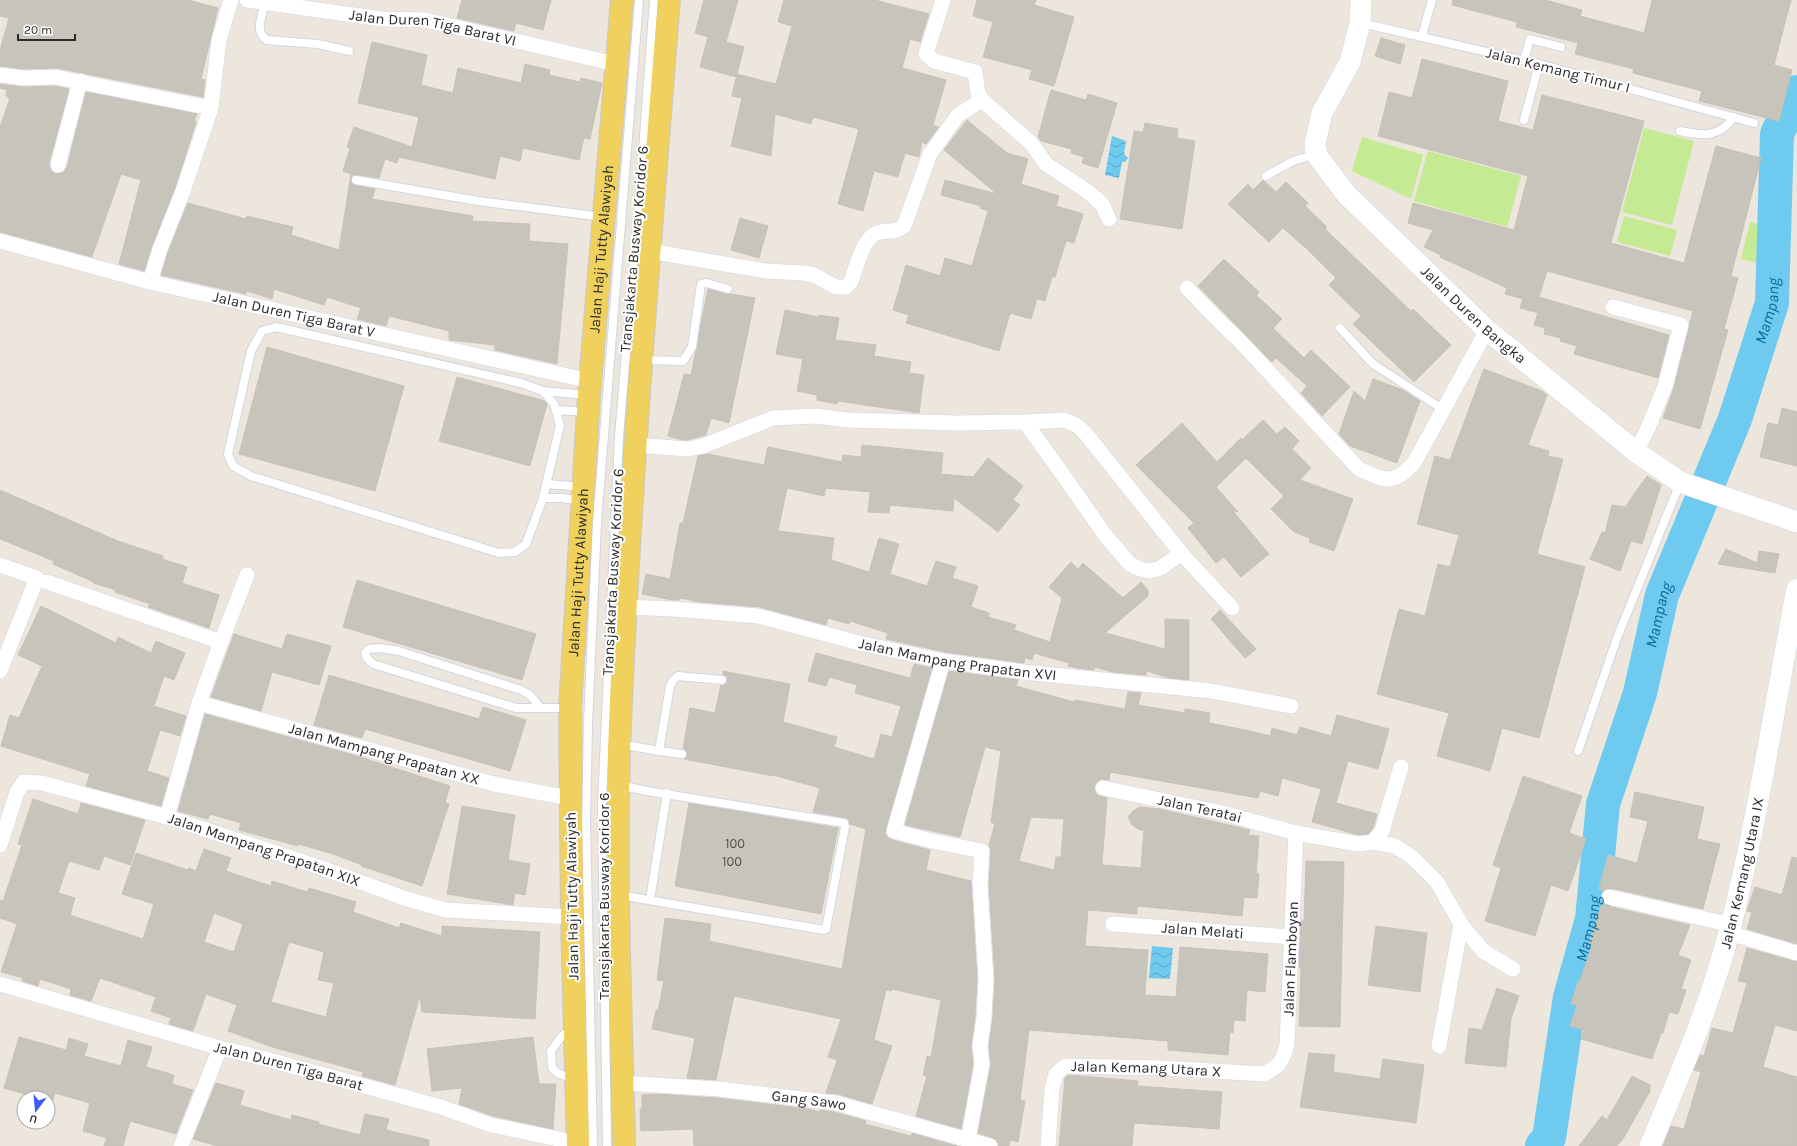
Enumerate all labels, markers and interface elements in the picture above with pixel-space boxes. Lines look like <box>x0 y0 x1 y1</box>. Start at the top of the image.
street label: Jalan Duren Tiga Barat VI <box>348 5 518 50</box>
scale bar <box>18 16 75 42</box>
text: 20 m <box>24 23 52 37</box>
street label: Jalan Kemang Timur I <box>1484 43 1632 97</box>
street label: Transjakarta Busway Koridor 6 <box>616 145 652 353</box>
street label: Jalan Haji Tutty Alawiyah <box>585 164 617 334</box>
street label: Jalan Duren Bangka <box>1417 262 1530 367</box>
water label: Mampang <box>1751 277 1783 346</box>
street label: Jalan Duren Tiga Barat V <box>211 287 377 341</box>
street label: Transjakarta Busway Koridor 6 <box>599 468 627 676</box>
street label: Jalan Haji Tutty Alawiyah <box>564 488 592 657</box>
water label: Mampang <box>1641 578 1677 650</box>
street label: Jalan Mampang Prapatan XVI <box>857 634 1057 684</box>
street label: Jalan Mampang Prapatan XX <box>287 719 482 789</box>
street label: Jalan Teratai <box>1156 791 1244 827</box>
street label: Transjakarta Busway Koridor 6 <box>595 792 613 1000</box>
street label: Jalan Kemang Utara IX <box>1716 796 1768 950</box>
street label: Jalan Mampang Prapatan XIX <box>166 809 363 890</box>
street label: Jalan Haji Tutty Alawiyah <box>562 812 582 980</box>
house number: 100 <box>725 836 745 851</box>
house number: 100 <box>722 854 742 869</box>
water label: Mampang <box>1571 894 1604 964</box>
street label: Jalan Flamboyan <box>1279 901 1302 1017</box>
street label: Jalan Melati <box>1161 919 1245 942</box>
street label: Jalan Duren Tiga Barat <box>212 1038 365 1094</box>
street label: Jalan Kemang Utara X <box>1071 1057 1222 1080</box>
street label: Gang Sawo <box>771 1086 849 1115</box>
north arrow <box>16 1090 56 1130</box>
text: U <box>28 1112 39 1126</box>

